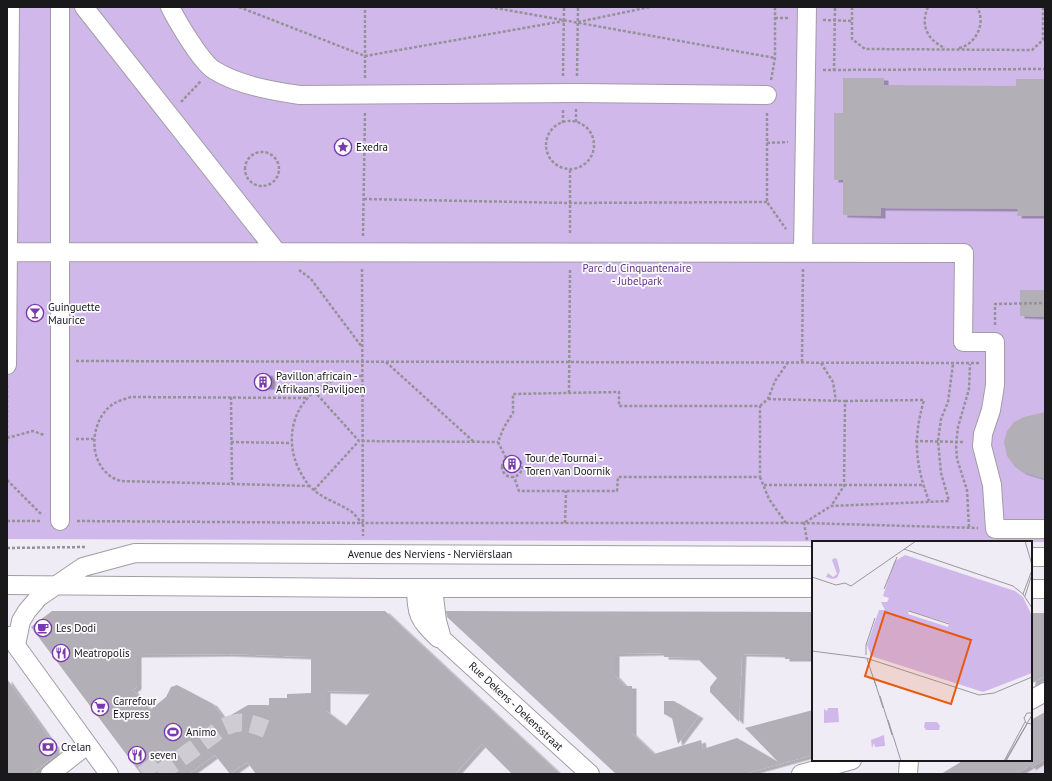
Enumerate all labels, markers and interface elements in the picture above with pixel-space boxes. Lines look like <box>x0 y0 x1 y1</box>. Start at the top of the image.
place icon: Exedra <box>333 137 353 157</box>
place label: Exedra <box>356 140 388 154</box>
park label: Parc du Cinquantenaire - Jubelpark <box>583 261 692 288</box>
place label: Guinguette Maurice <box>48 300 100 327</box>
bar icon: Guinguette Maurice <box>25 303 45 323</box>
place label: Pavillon africain - Afrikaans Paviljoen <box>276 369 366 396</box>
building icon: Pavillon africain - Afrikaans Paviljoen <box>253 372 273 392</box>
place label: Tour de Tournai - Toren van Doornik <box>525 451 611 478</box>
building icon: Tour de Tournai - Toren van Doornik <box>502 454 522 474</box>
inset map <box>812 541 1032 761</box>
street label: Avenue des Nerviens - Nerviërslaan <box>348 547 512 561</box>
cafe icon: Les Dodi <box>33 618 53 638</box>
place label: Les Dodi <box>56 621 96 635</box>
restaurant icon: Meatropolis <box>51 643 71 663</box>
place label: Meatropolis <box>74 646 130 660</box>
street label: Rue Dekens - Dekensstraat <box>466 659 566 754</box>
place label: Carrefour Express <box>113 694 157 721</box>
supermarket icon: Carrefour Express <box>90 697 110 717</box>
sports icon: Animo <box>163 722 183 742</box>
place label: Animo <box>186 725 216 739</box>
bank icon: Crelan <box>38 737 58 757</box>
place label: Crelan <box>61 740 91 754</box>
restaurant icon: seven <box>127 745 147 765</box>
place label: seven <box>150 748 177 762</box>

